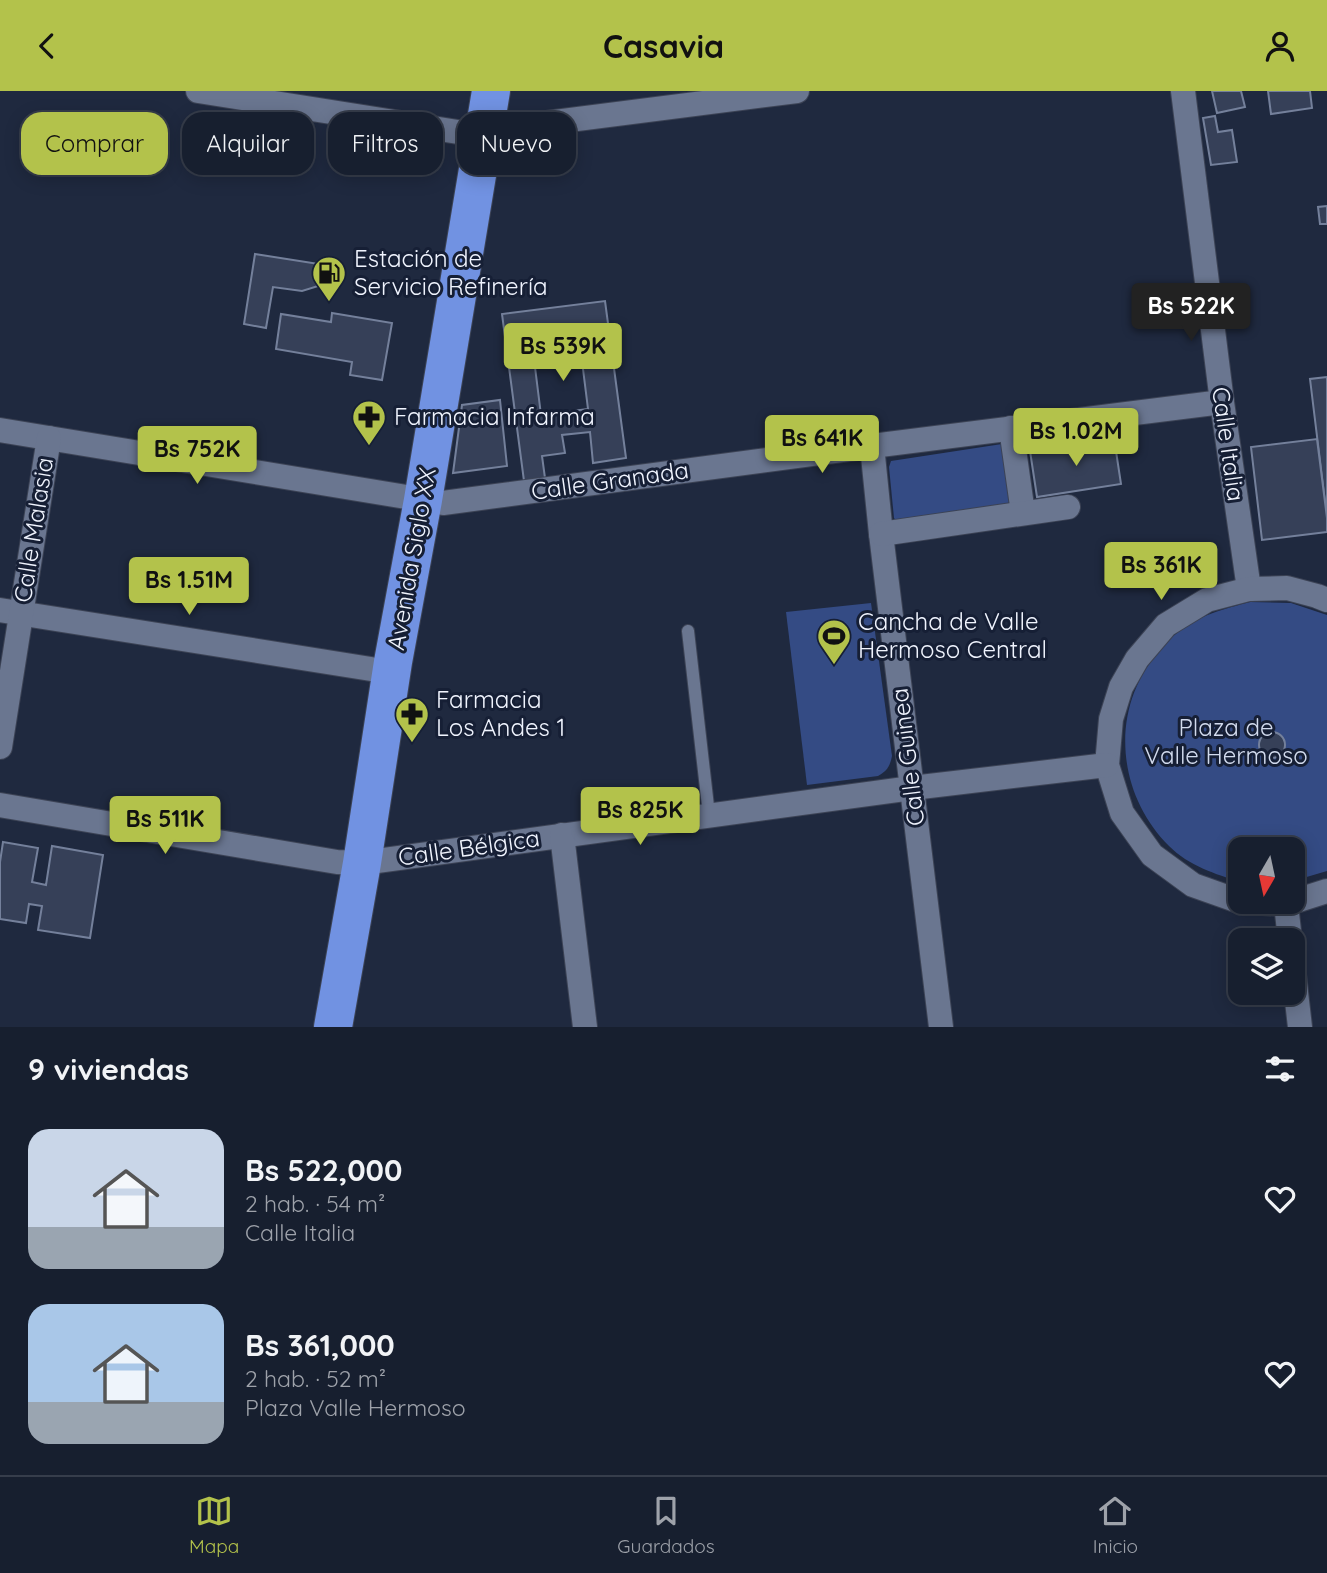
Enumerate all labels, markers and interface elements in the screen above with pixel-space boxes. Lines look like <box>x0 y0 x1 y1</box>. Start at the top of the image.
text: Casavia <box>603 26 724 66</box>
icon: back <box>28 27 66 65</box>
icon: person <box>1261 27 1299 65</box>
chip: Comprar <box>21 112 168 175</box>
chip: Alquilar <box>182 112 314 175</box>
chip: Filtros <box>328 112 443 175</box>
chip: Nuevo <box>457 112 576 175</box>
place label: Estación de Servicio Refinería <box>354 243 548 301</box>
fuel station icon: Estación de Servicio Refinería <box>310 254 348 303</box>
pin: Bs 522K <box>1126 283 1256 343</box>
text: Bs 522K <box>1147 291 1235 320</box>
pin: Bs 539K <box>498 323 628 383</box>
text: Bs 539K <box>520 331 606 360</box>
street label: Calle Italia <box>1206 385 1252 503</box>
pharmacy icon: Farmacia Infarma <box>350 398 388 447</box>
place label: Farmacia Infarma <box>394 401 595 431</box>
pin: Bs 1.02M <box>1004 409 1148 468</box>
pin: Bs 641K <box>757 415 887 475</box>
text: Bs 1.02M <box>1029 416 1123 445</box>
text: Bs 641K <box>781 423 863 452</box>
pin: Bs 752K <box>132 427 262 486</box>
text: Bs 752K <box>154 434 240 463</box>
street label: Calle Granada <box>529 454 691 506</box>
street label: Calle Malasia <box>7 455 59 605</box>
street label: Avenida Siglo XX <box>380 465 442 652</box>
pin: Bs 361K <box>1096 543 1226 602</box>
text: Bs 361K <box>1120 550 1202 579</box>
pin: Bs 1.51M <box>117 557 261 617</box>
text: Bs 1.51M <box>145 565 233 594</box>
place label: Cancha de Valle Hermoso Central <box>858 606 1047 664</box>
sports icon: Cancha de Valle Hermoso Central <box>815 617 853 666</box>
place label: Farmacia Los Andes 1 <box>436 684 565 742</box>
street label: Calle Guinea <box>884 686 930 828</box>
pharmacy icon: Farmacia Los Andes 1 <box>393 695 431 744</box>
park label: Plaza de Valle Hermoso <box>1144 712 1308 770</box>
pin: Bs 825K <box>575 787 705 847</box>
text: Bs 825K <box>597 795 683 824</box>
pin: Bs 511K <box>100 797 230 856</box>
text: Bs 511K <box>126 804 204 833</box>
street label: Calle Bélgica <box>396 822 542 872</box>
north arrow <box>1228 837 1306 913</box>
map controls <box>1228 837 1305 1005</box>
button: layers <box>1228 928 1305 1005</box>
text: 9 viviendas <box>28 1050 189 1088</box>
icon: filters <box>1261 1050 1299 1088</box>
text: Bs 522,000 <box>245 1151 402 1189</box>
icon: home <box>84 1157 168 1241</box>
icon: heart <box>1261 1180 1299 1218</box>
text: 2 hab. · 54 m² <box>245 1189 385 1218</box>
text: Calle Italia <box>245 1218 355 1247</box>
text: Bs 361,000 <box>245 1326 395 1364</box>
icon: home <box>84 1332 168 1416</box>
icon: heart <box>1261 1355 1299 1393</box>
text: 2 hab. · 52 m² <box>245 1364 386 1393</box>
text: Plaza Valle Hermoso <box>245 1393 466 1422</box>
tab: Mapa <box>189 1492 239 1558</box>
tab: Guardados <box>617 1492 715 1558</box>
tab: Inicio <box>1093 1492 1138 1558</box>

